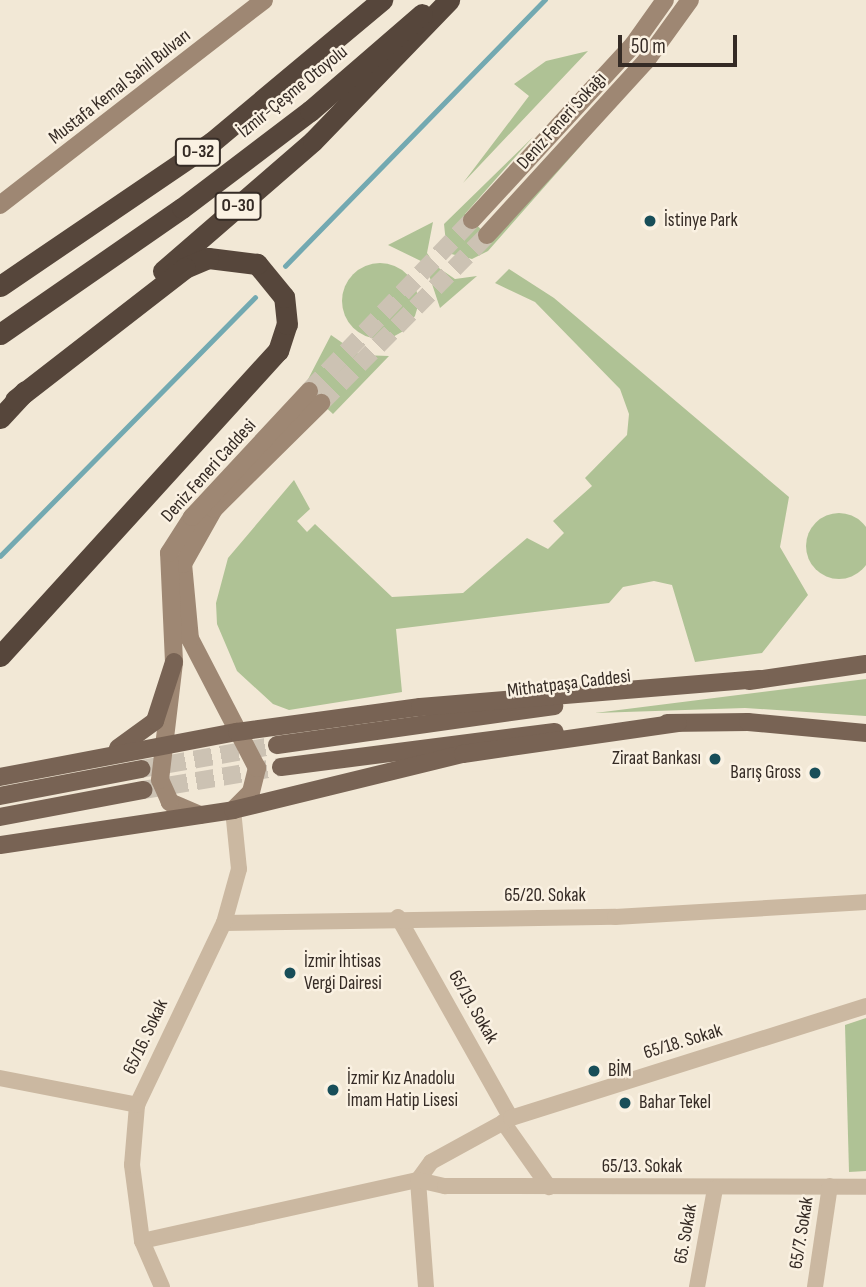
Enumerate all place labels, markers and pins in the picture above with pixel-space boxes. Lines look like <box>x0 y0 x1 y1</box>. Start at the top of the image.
place label: İstinye Park <box>664 210 738 232</box>
marker: İstinye Park <box>642 213 658 229</box>
place label: Ziraat Bankası <box>612 748 701 770</box>
marker: Ziraat Bankası <box>707 751 723 767</box>
place label: Barış Gross <box>730 762 801 784</box>
marker: Barış Gross <box>807 765 823 781</box>
place label: İzmir İhtisas Vergi Dairesi <box>304 951 382 995</box>
marker: İzmir İhtisas Vergi Dairesi <box>282 965 298 981</box>
place label: BİM <box>608 1060 632 1082</box>
marker: BİM <box>586 1063 602 1079</box>
place label: İzmir Kız Anadolu İmam Hatip Lisesi <box>347 1068 458 1112</box>
marker: İzmir Kız Anadolu İmam Hatip Lisesi <box>325 1082 341 1098</box>
place label: Bahar Tekel <box>639 1092 711 1114</box>
marker: Bahar Tekel <box>617 1095 633 1111</box>

